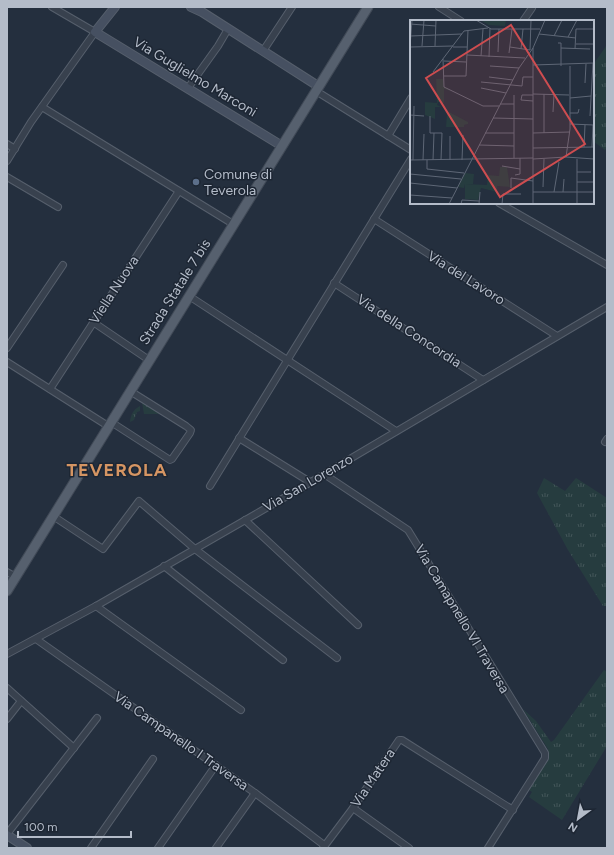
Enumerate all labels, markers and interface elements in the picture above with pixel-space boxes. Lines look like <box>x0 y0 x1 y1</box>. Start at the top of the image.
inset map <box>410 20 594 204</box>
street label: Via Guglielmo Marconi <box>130 33 260 121</box>
place label: Comune di Teverola <box>204 166 272 199</box>
marker: Comune di Teverola <box>191 177 201 187</box>
street label: Strada Statale 7 bis <box>136 236 214 348</box>
street label: Via del Lavoro <box>424 247 508 309</box>
street label: Viella Nuova <box>86 253 142 327</box>
street label: Via della Concordia <box>354 291 464 371</box>
street label: Via San Lorenzo <box>260 450 356 516</box>
district label: TEVEROLA <box>66 459 168 481</box>
street label: Via Camapnello VI Traversa <box>411 542 513 696</box>
street label: Via Campanello I Traversa <box>110 688 252 794</box>
street label: Via Matera <box>347 745 399 811</box>
north arrow <box>558 799 598 839</box>
scale bar <box>18 813 131 839</box>
text: N <box>566 819 580 835</box>
text: 100 m <box>24 820 58 834</box>

